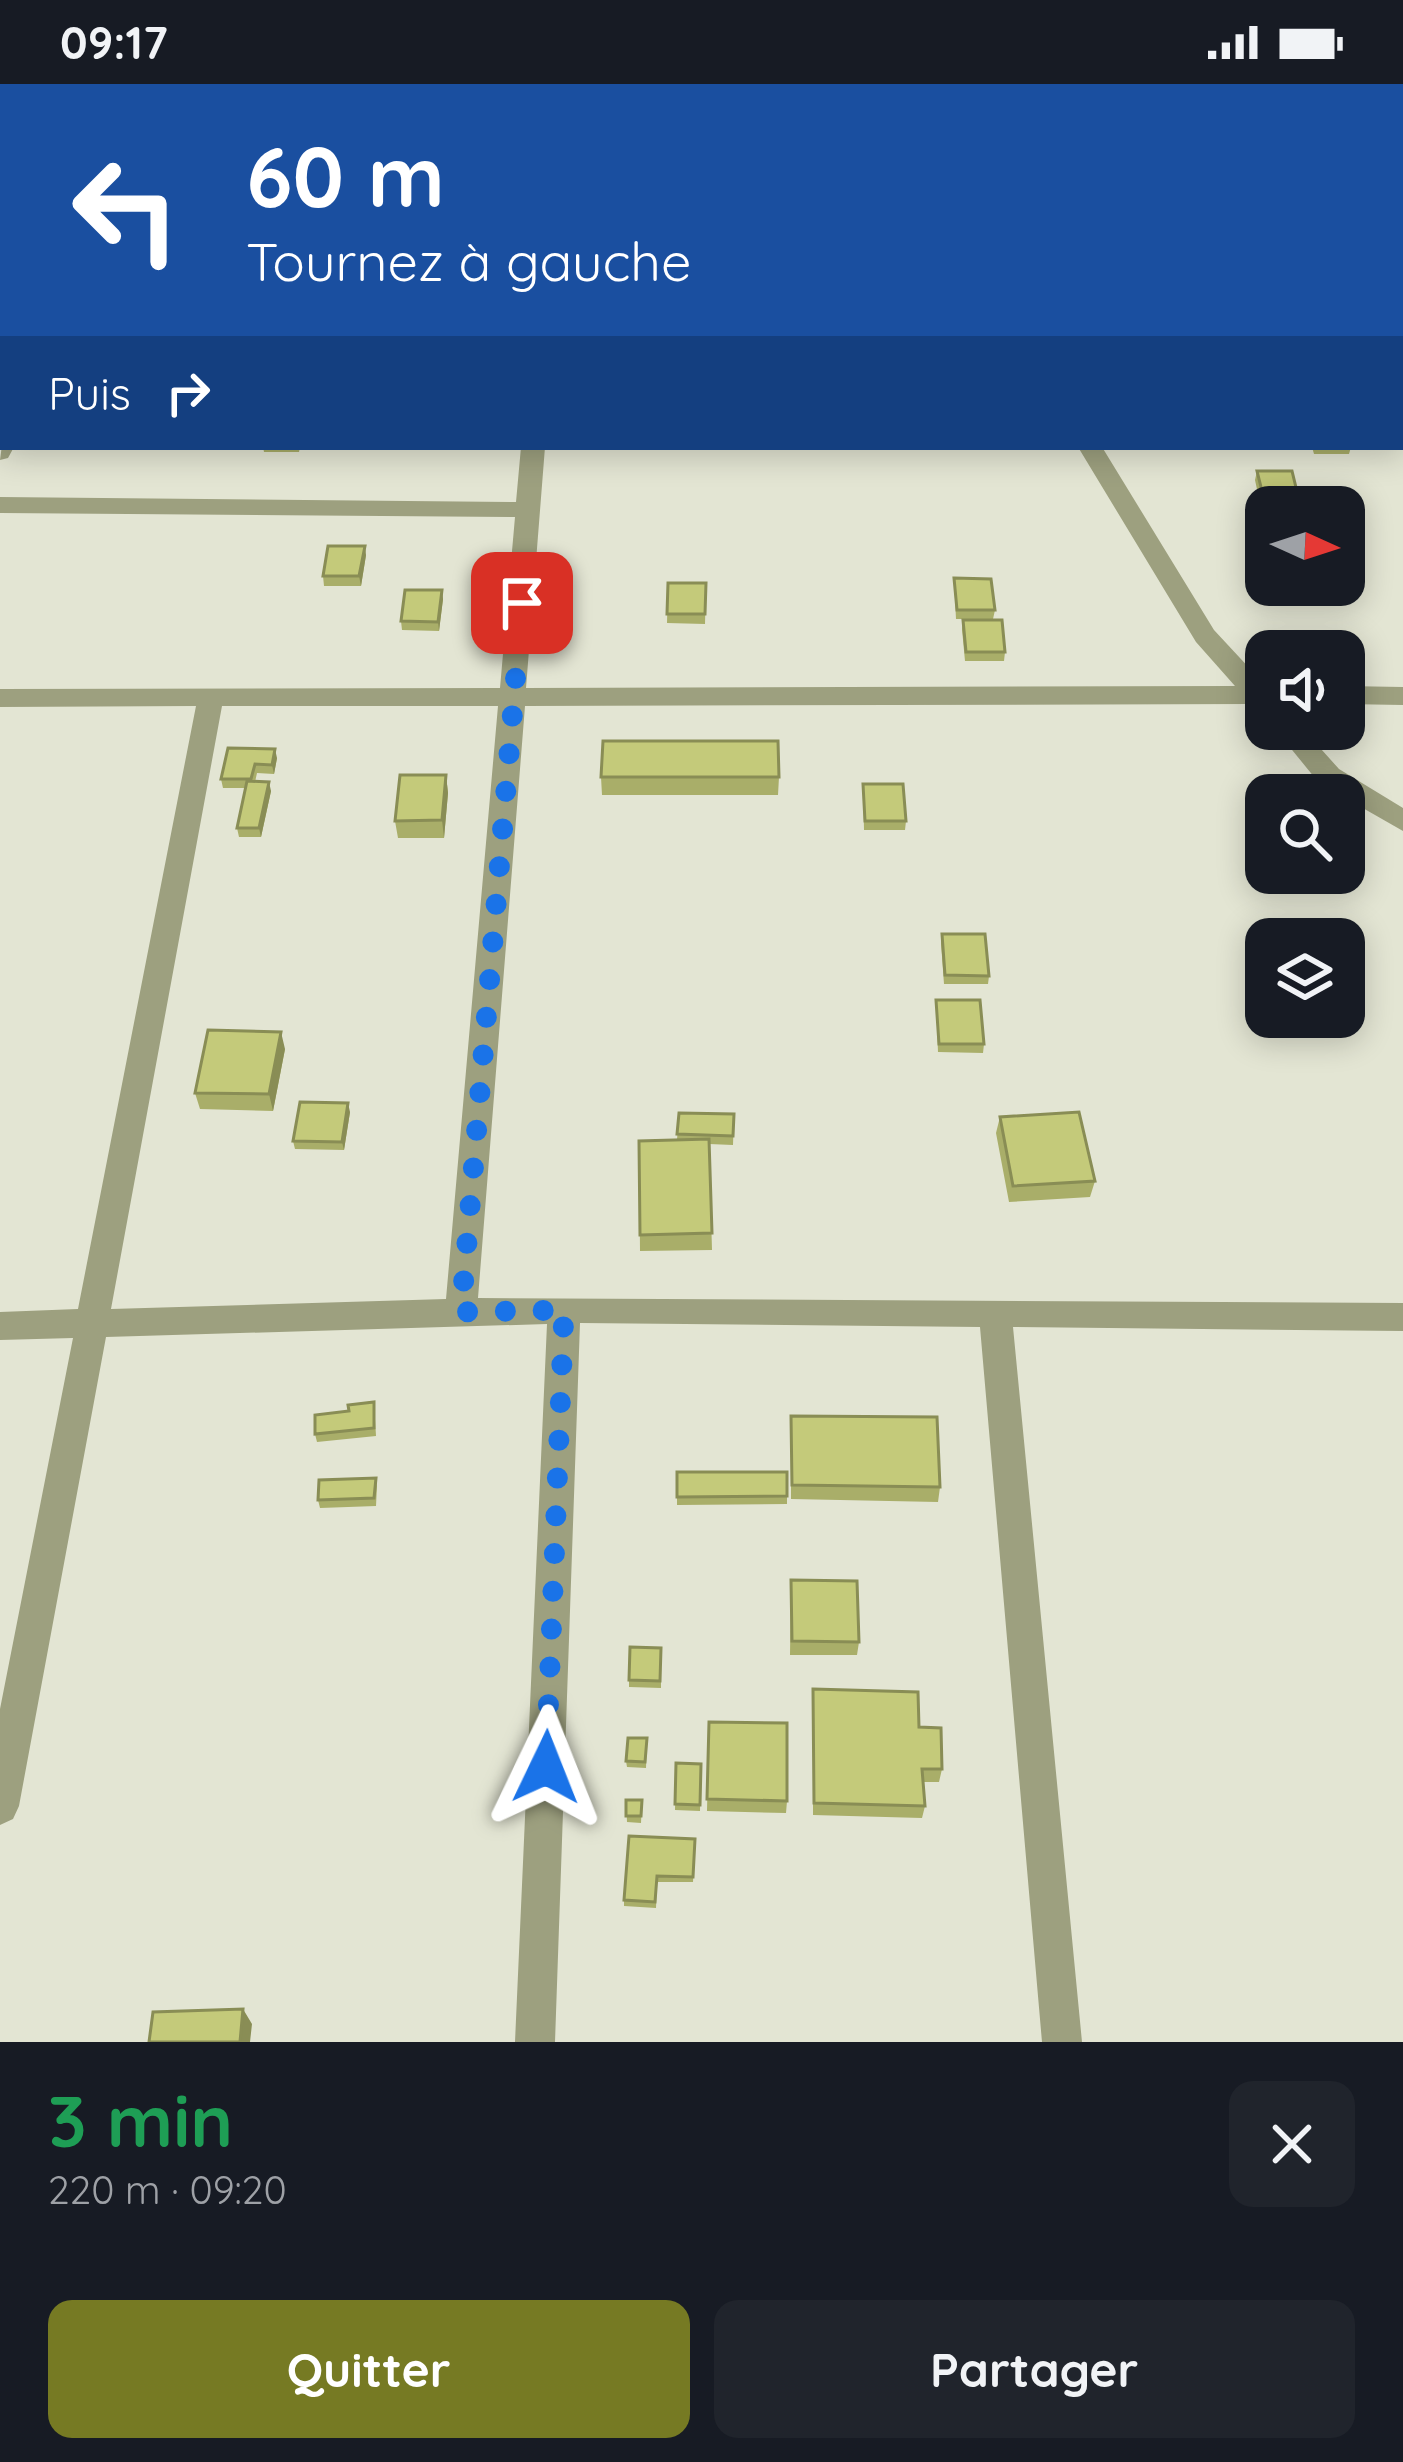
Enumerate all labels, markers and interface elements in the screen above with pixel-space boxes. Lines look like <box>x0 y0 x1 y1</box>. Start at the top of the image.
text: 09:17 <box>60 14 168 70</box>
text: 60 m <box>246 123 445 228</box>
icon: left <box>48 132 204 288</box>
text: Tournez à gauche <box>246 227 692 295</box>
icon: right <box>155 360 221 426</box>
text: Puis <box>48 365 131 421</box>
north arrow <box>1245 486 1365 606</box>
map controls <box>1245 486 1365 1038</box>
pin <box>471 552 573 654</box>
icon: arrive <box>489 570 555 636</box>
button: sound <box>1245 630 1365 750</box>
button: search <box>1245 774 1365 894</box>
button: layers <box>1245 918 1365 1038</box>
position arrow <box>483 1704 609 1830</box>
text: 3 min <box>48 2075 233 2165</box>
button: close <box>1229 2081 1355 2207</box>
text: 220 m · 09:20 <box>48 2165 287 2214</box>
button: Quitter <box>48 2300 690 2438</box>
button: Partager <box>714 2300 1355 2438</box>

